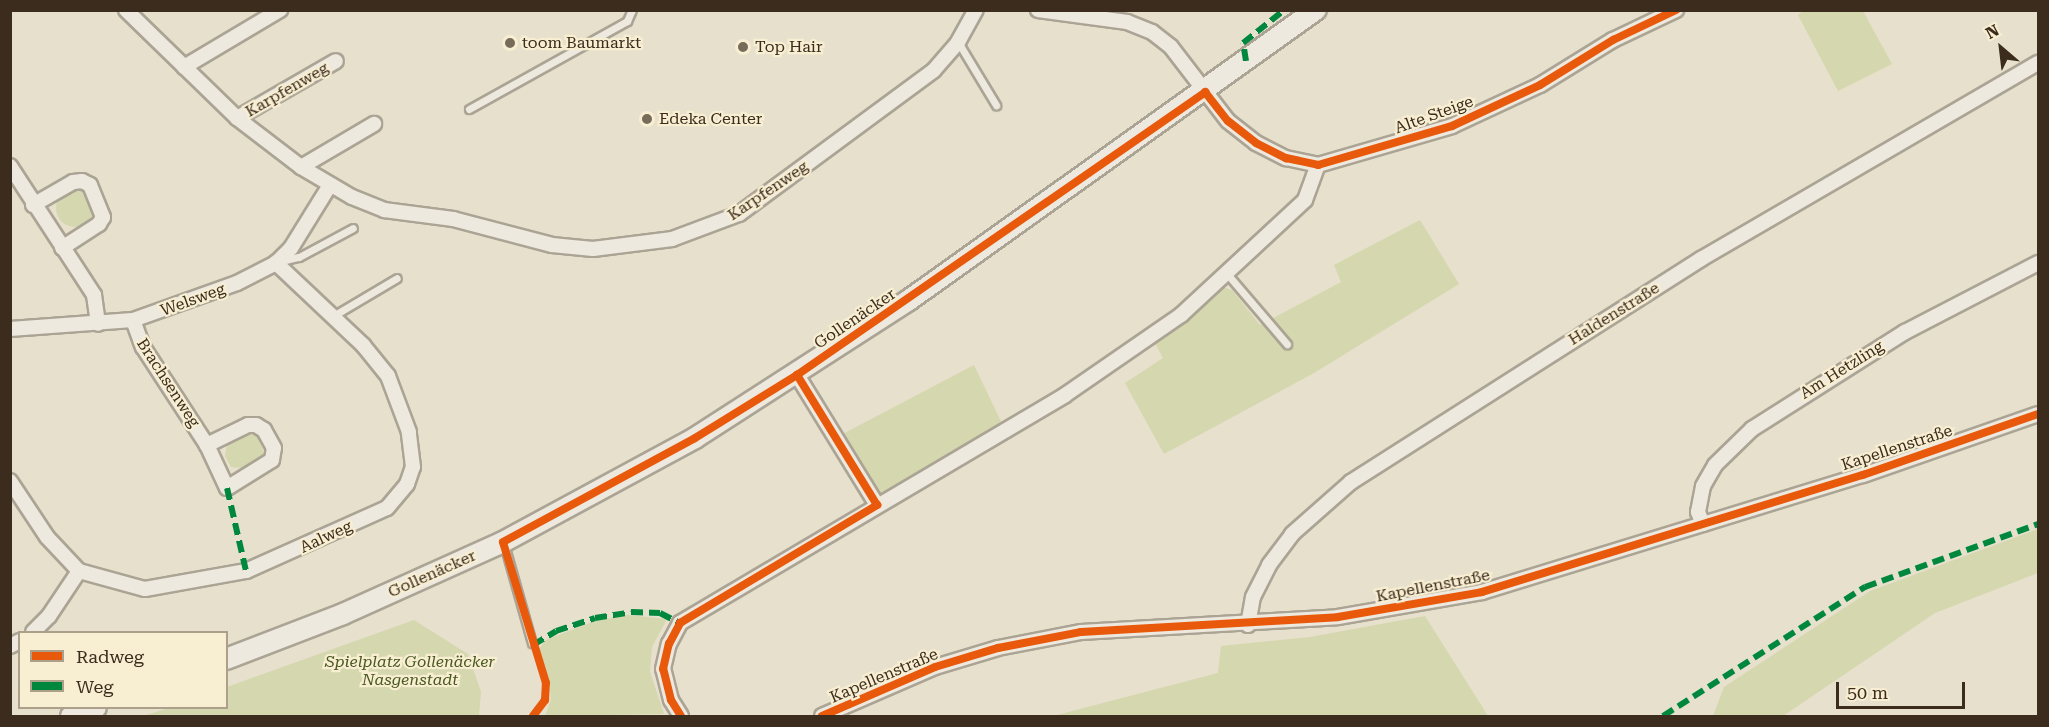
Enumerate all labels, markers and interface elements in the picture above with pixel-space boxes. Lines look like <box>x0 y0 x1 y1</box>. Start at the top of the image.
north arrow <box>1971 18 2031 78</box>
text: N <box>1982 20 2002 43</box>
place label: toom Baumarkt <box>522 33 641 53</box>
marker: toom Baumarkt <box>503 36 517 50</box>
place label: Top Hair <box>755 37 823 57</box>
marker: Top Hair <box>736 40 750 54</box>
street label: Karpfenweg <box>242 58 332 122</box>
street label: Alte Steige <box>1392 92 1476 138</box>
place label: Edeka Center <box>659 109 762 129</box>
marker: Edeka Center <box>640 112 654 126</box>
street label: Karpfenweg <box>724 157 812 225</box>
street label: Haldenstraße <box>1565 278 1663 350</box>
street label: Welsweg <box>158 279 228 321</box>
street label: Gollenäcker <box>811 285 899 353</box>
street label: Brachsenweg <box>132 335 204 431</box>
street label: Am Hetzling <box>1797 337 1887 403</box>
street label: Kapellenstraße <box>1839 421 1955 475</box>
street label: Aalweg <box>297 517 355 557</box>
street label: Gollenäcker <box>385 546 479 602</box>
street label: Kapellenstraße <box>1374 566 1492 606</box>
legend <box>18 631 228 709</box>
street label: Kapellenstraße <box>827 645 941 707</box>
text: Radweg <box>76 646 144 667</box>
park label: Spielplatz Gollenäcker Nasgenstadt <box>325 652 495 690</box>
scale bar <box>1839 670 1968 708</box>
text: Weg <box>76 676 114 697</box>
text: 50 m <box>1847 682 1888 703</box>

